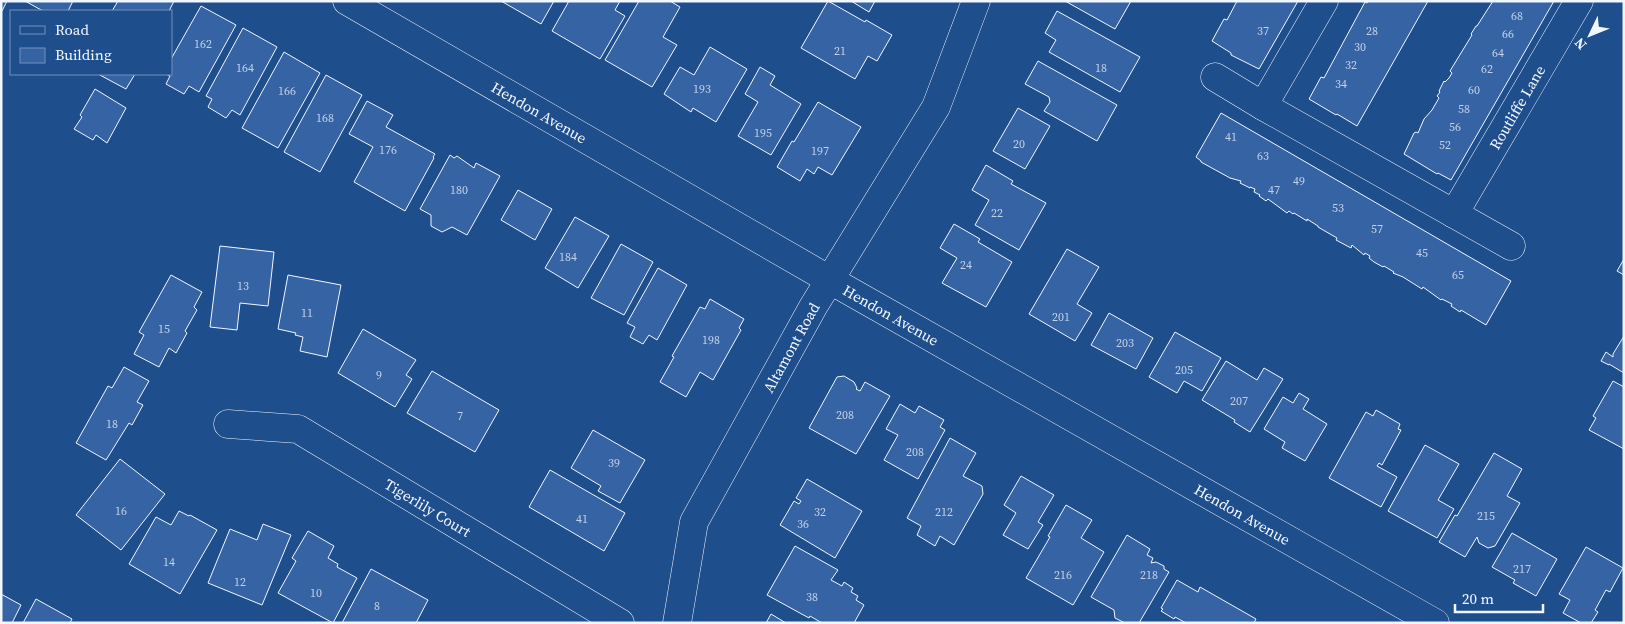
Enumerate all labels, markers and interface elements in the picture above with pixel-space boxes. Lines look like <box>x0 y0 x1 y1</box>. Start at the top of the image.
house number: 68 <box>1511 8 1523 24</box>
legend <box>10 10 172 75</box>
north arrow <box>1565 10 1615 60</box>
text: Road <box>55 19 89 40</box>
house number: 37 <box>1257 23 1269 39</box>
house number: 28 <box>1366 23 1378 39</box>
house number: 66 <box>1502 26 1514 42</box>
text: N <box>1570 33 1591 54</box>
house number: 162 <box>194 36 212 52</box>
house number: 30 <box>1354 39 1366 55</box>
house number: 21 <box>834 43 846 59</box>
text: Building <box>55 44 112 65</box>
house number: 64 <box>1492 45 1504 61</box>
house number: 32 <box>1345 57 1357 73</box>
house number: 164 <box>236 60 254 76</box>
house number: 18 <box>1095 60 1107 76</box>
house number: 62 <box>1481 61 1493 77</box>
street label: Routliffe Lane <box>1484 61 1550 153</box>
street label: Hendon Avenue <box>488 76 591 148</box>
house number: 34 <box>1335 76 1347 92</box>
house number: 193 <box>693 81 711 97</box>
house number: 60 <box>1468 82 1480 98</box>
house number: 166 <box>278 83 296 99</box>
house number: 58 <box>1458 101 1470 117</box>
house number: 168 <box>316 110 334 126</box>
house number: 56 <box>1449 119 1461 135</box>
house number: 195 <box>754 125 772 141</box>
house number: 41 <box>1225 129 1237 145</box>
house number: 20 <box>1013 136 1025 152</box>
house number: 52 <box>1439 137 1451 153</box>
house number: 176 <box>379 142 397 158</box>
house number: 197 <box>811 143 829 159</box>
house number: 63 <box>1257 148 1269 164</box>
house number: 49 <box>1293 173 1305 189</box>
house number: 180 <box>450 182 468 198</box>
house number: 47 <box>1268 182 1280 198</box>
house number: 53 <box>1332 200 1344 216</box>
house number: 22 <box>991 205 1003 221</box>
house number: 57 <box>1371 221 1383 237</box>
house number: 45 <box>1416 245 1428 261</box>
house number: 184 <box>559 249 577 265</box>
house number: 24 <box>960 257 972 273</box>
house number: 65 <box>1452 267 1464 283</box>
house number: 13 <box>237 278 249 294</box>
street label: Hendon Avenue <box>839 279 943 350</box>
street label: Altamont Road <box>757 298 824 396</box>
house number: 11 <box>301 305 313 321</box>
house number: 201 <box>1052 309 1070 325</box>
house number: 15 <box>158 321 170 337</box>
house number: 198 <box>702 332 720 348</box>
house number: 203 <box>1116 335 1134 351</box>
house number: 205 <box>1175 362 1193 378</box>
house number: 9 <box>376 367 382 383</box>
house number: 207 <box>1230 393 1248 409</box>
house number: 208 <box>836 407 854 423</box>
house number: 7 <box>457 408 463 424</box>
house number: 18 <box>106 416 118 432</box>
house number: 208 <box>906 444 924 460</box>
house number: 39 <box>608 455 620 471</box>
street label: Tigerlily Court <box>381 473 475 542</box>
street label: Hendon Avenue <box>1191 478 1295 550</box>
house number: 16 <box>115 503 127 519</box>
house number: 32 <box>814 504 826 520</box>
house number: 212 <box>935 504 953 520</box>
house number: 215 <box>1477 508 1495 524</box>
house number: 41 <box>576 511 588 527</box>
house number: 36 <box>797 516 809 532</box>
house number: 14 <box>163 554 175 570</box>
house number: 217 <box>1513 561 1531 577</box>
house number: 216 <box>1054 567 1072 583</box>
house number: 218 <box>1140 567 1158 583</box>
house number: 12 <box>234 574 246 590</box>
scale bar <box>1455 582 1542 614</box>
house number: 10 <box>310 585 322 601</box>
text: 20 m <box>1462 588 1494 609</box>
house number: 38 <box>806 589 818 605</box>
house number: 8 <box>374 598 380 614</box>

